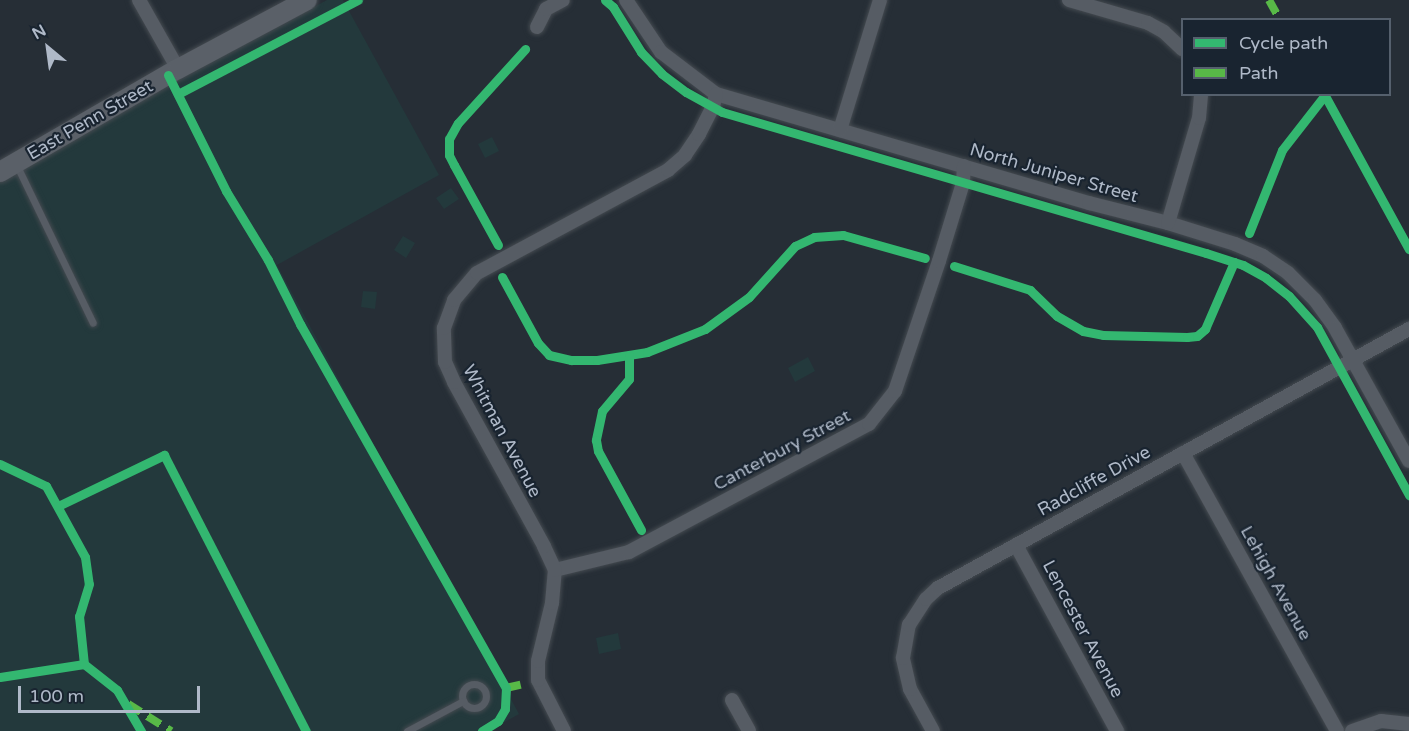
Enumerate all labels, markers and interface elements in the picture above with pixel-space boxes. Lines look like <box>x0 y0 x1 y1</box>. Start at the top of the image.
north arrow <box>18 18 78 78</box>
legend <box>1181 18 1391 96</box>
text: N <box>29 20 50 44</box>
text: Cycle path <box>1239 32 1328 54</box>
text: Path <box>1239 62 1278 84</box>
street label: East Penn Street <box>23 75 157 165</box>
street label: North Juniper Street <box>967 139 1141 207</box>
street label: Whitman Avenue <box>458 361 546 501</box>
street label: Canterbury Street <box>710 405 854 495</box>
street label: Radcliffe Drive <box>1034 441 1154 521</box>
street label: Lehigh Avenue <box>1236 522 1316 644</box>
street label: Lencester Avenue <box>1038 557 1128 701</box>
scale bar <box>21 674 202 712</box>
text: 100 m <box>29 685 84 707</box>

